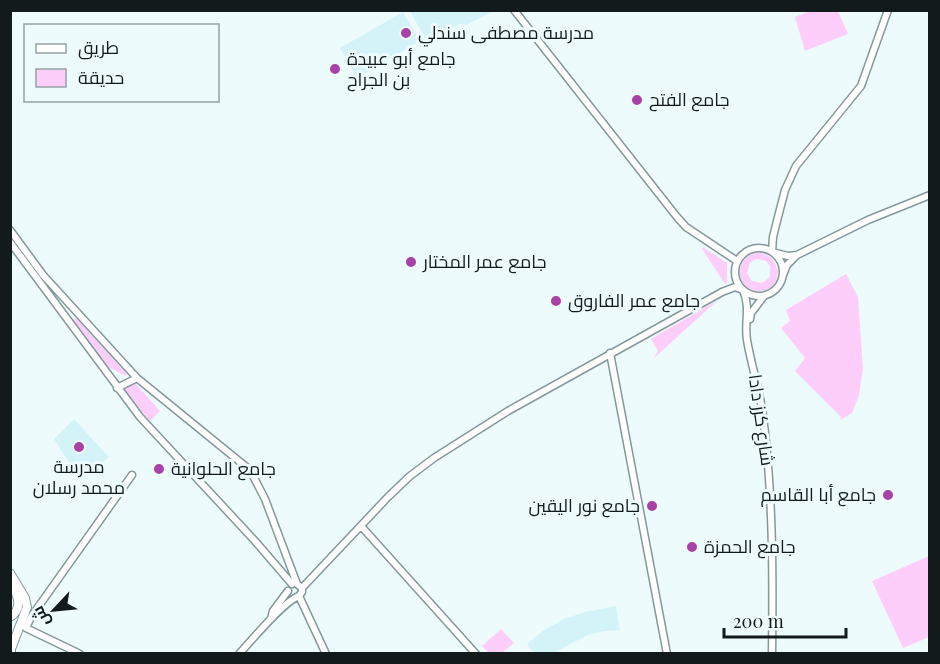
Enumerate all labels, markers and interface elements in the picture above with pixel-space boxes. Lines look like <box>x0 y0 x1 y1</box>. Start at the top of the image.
place label: مدرسة مصطفى سندلي <box>418 20 594 47</box>
legend <box>24 24 219 102</box>
marker: مدرسة مصطفى سندلي <box>399 26 413 40</box>
text: طريق <box>78 35 119 60</box>
place label: جامع أبو عبيدة بن الجراح <box>347 46 456 92</box>
marker: جامع أبو عبيدة بن الجراح <box>328 62 342 76</box>
text: حديقة <box>78 65 124 89</box>
place label: جامع الفتح <box>649 87 730 112</box>
marker: جامع الفتح <box>630 93 644 107</box>
place label: جامع عمر المختار <box>422 249 547 274</box>
marker: جامع عمر المختار <box>404 255 418 269</box>
place label: جامع عمر الفاروق <box>568 288 700 313</box>
marker: جامع عمر الفاروق <box>549 294 563 308</box>
street label: شارع كرز دادا <box>743 372 780 467</box>
marker: مدرسة محمد رسلان <box>72 440 86 454</box>
place label: مدرسة محمد رسلان <box>33 454 125 499</box>
place label: جامع الحلوانية <box>171 456 276 481</box>
marker: جامع الحلوانية <box>152 462 166 476</box>
place label: جامع أبا القاسم <box>761 482 876 507</box>
marker: جامع أبا القاسم <box>881 488 895 502</box>
place label: جامع نور اليقين <box>528 493 640 518</box>
marker: جامع نور اليقين <box>645 499 659 513</box>
place label: جامع الحمزة <box>704 534 795 559</box>
marker: جامع الحمزة <box>685 540 699 554</box>
north arrow <box>24 580 84 640</box>
scale bar <box>724 601 846 639</box>
text: ش <box>26 603 54 631</box>
text: 200 m <box>733 609 784 633</box>

